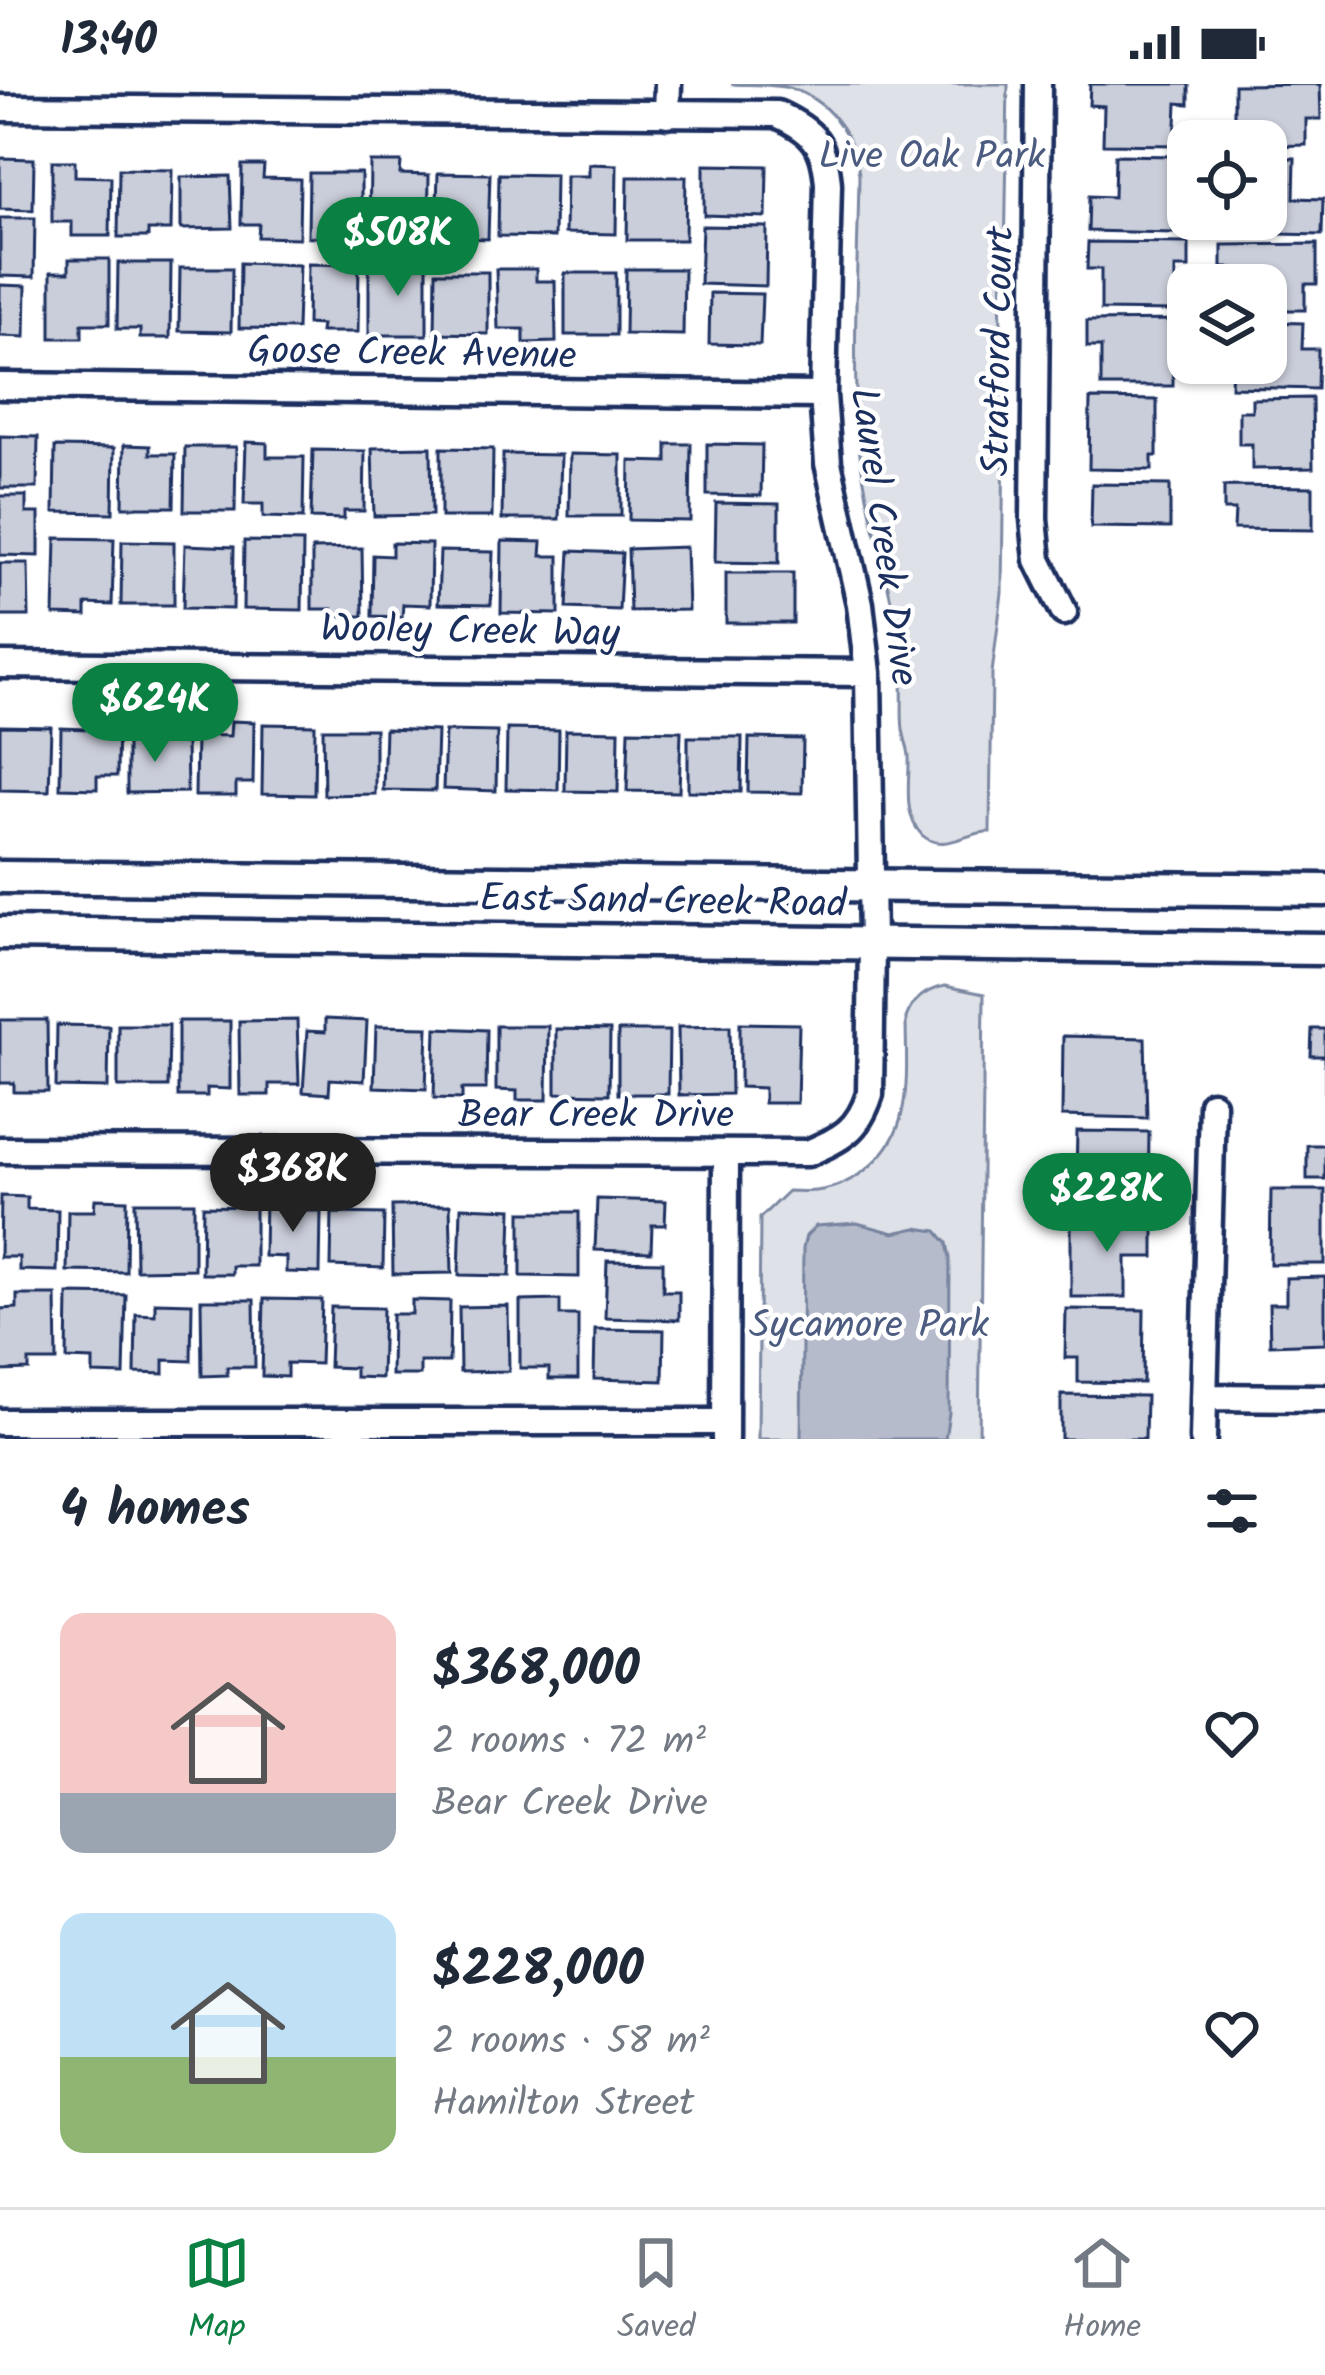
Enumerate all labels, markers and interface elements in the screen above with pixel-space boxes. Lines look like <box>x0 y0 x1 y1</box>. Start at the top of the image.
text: 13:40 <box>60 6 157 78</box>
map controls <box>1167 120 1287 384</box>
button: locate <box>1167 120 1287 240</box>
park label: Live Oak Park <box>818 127 1046 189</box>
pin: $508K <box>314 197 482 299</box>
text: $508K <box>343 205 453 267</box>
street label: Stratford Court <box>967 224 1033 477</box>
button: layers <box>1167 264 1287 384</box>
street label: Goose Creek Avenue <box>247 321 577 389</box>
street label: Laurel Creek Drive <box>830 384 934 690</box>
street label: Wooley Creek Way <box>320 599 621 667</box>
pin: $624K <box>71 663 239 765</box>
text: $624K <box>99 671 211 733</box>
street label: East Sand Creek Road <box>479 869 848 937</box>
street label: Bear Creek Drive <box>458 1086 734 1148</box>
pin: $368K <box>209 1133 377 1235</box>
text: $368K <box>237 1141 349 1203</box>
pin: $228K <box>1023 1153 1191 1255</box>
text: $228K <box>1049 1161 1165 1223</box>
park label: Sycamore Park <box>749 1296 990 1358</box>
text: 4 homes <box>60 1471 250 1552</box>
icon: filters <box>1199 1478 1265 1544</box>
text: $368,000 <box>432 1631 640 1712</box>
icon: home <box>156 1661 300 1805</box>
icon: heart <box>1199 1700 1265 1766</box>
text: 2 rooms · 72 m² <box>432 1712 706 1774</box>
text: Bear Creek Drive <box>432 1774 708 1836</box>
text: $228,000 <box>432 1931 644 2012</box>
icon: home <box>156 1961 300 2105</box>
icon: heart <box>1199 2000 1265 2066</box>
text: 2 rooms · 58 m² <box>432 2012 710 2074</box>
text: Hamilton Street <box>432 2074 694 2136</box>
tab: Map <box>184 2230 250 2355</box>
tab: Saved <box>617 2230 696 2355</box>
tab: Home <box>1063 2230 1141 2355</box>

